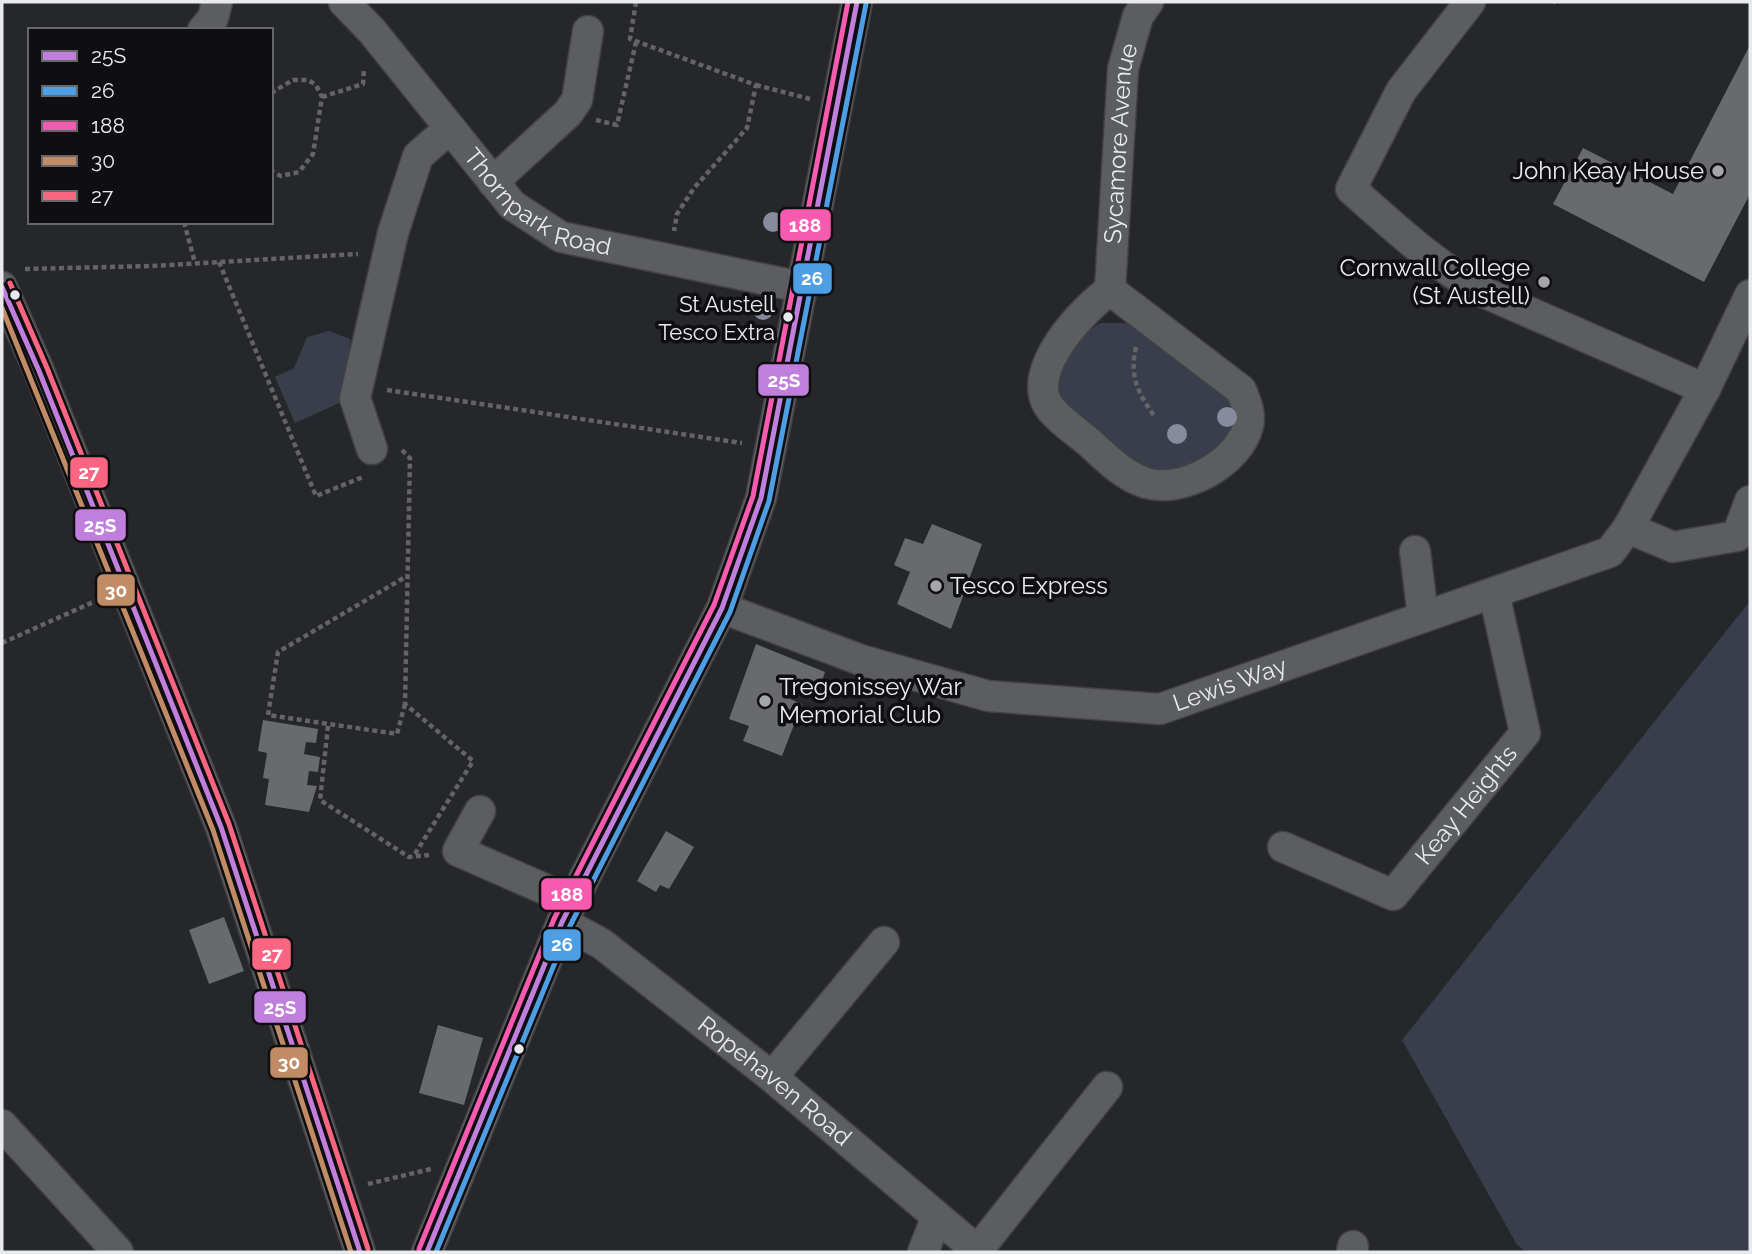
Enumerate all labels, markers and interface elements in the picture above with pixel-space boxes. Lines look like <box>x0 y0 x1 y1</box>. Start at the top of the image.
legend <box>28 28 273 224</box>
street label: Sycamore Avenue <box>1098 40 1144 244</box>
text: 25S <box>91 43 126 68</box>
text: 26 <box>91 78 115 103</box>
text: 188 <box>91 113 125 138</box>
street label: Thornpark Road <box>458 142 614 261</box>
text: 30 <box>91 148 115 173</box>
place label: John Keay House <box>1513 156 1704 185</box>
marker: John Keay House <box>1710 163 1726 179</box>
text: 27 <box>91 183 114 208</box>
line badge: 188 <box>779 208 832 242</box>
text: 188 <box>789 214 821 236</box>
place label: Cornwall College (St Austell) <box>1340 253 1530 310</box>
line badge: 26 <box>792 262 833 295</box>
text: 26 <box>801 267 823 289</box>
marker: Cornwall College (St Austell) <box>1536 274 1552 290</box>
unlabelled marker <box>8 288 22 302</box>
place label: St Austell Tesco Extra <box>658 291 775 345</box>
marker: St Austell Tesco Extra <box>781 310 795 324</box>
line badge: 25S <box>757 363 810 397</box>
text: 25S <box>768 369 801 391</box>
line badge: 27 <box>69 456 109 489</box>
text: 27 <box>78 461 100 483</box>
line badge: 25S <box>74 508 127 542</box>
text: 25S <box>84 514 117 536</box>
place label: Tesco Express <box>950 571 1108 600</box>
line badge: 30 <box>96 573 136 607</box>
marker: Tesco Express <box>928 578 944 594</box>
text: 30 <box>105 579 127 601</box>
street label: Lewis Way <box>1169 651 1291 717</box>
place label: Tregonissey War Memorial Club <box>779 672 962 729</box>
marker: Tregonissey War Memorial Club <box>757 693 773 709</box>
street label: Keay Heights <box>1409 739 1523 870</box>
line badge: 188 <box>540 877 593 911</box>
text: 188 <box>551 883 583 905</box>
line badge: 26 <box>542 928 582 962</box>
text: 26 <box>551 933 573 955</box>
line badge: 27 <box>251 937 292 971</box>
text: 27 <box>261 943 283 965</box>
line badge: 25S <box>253 990 307 1024</box>
text: 25S <box>264 996 297 1018</box>
street label: Ropehaven Road <box>692 1010 857 1152</box>
unlabelled marker <box>512 1042 526 1056</box>
line badge: 30 <box>269 1046 309 1079</box>
text: 30 <box>278 1051 300 1073</box>

